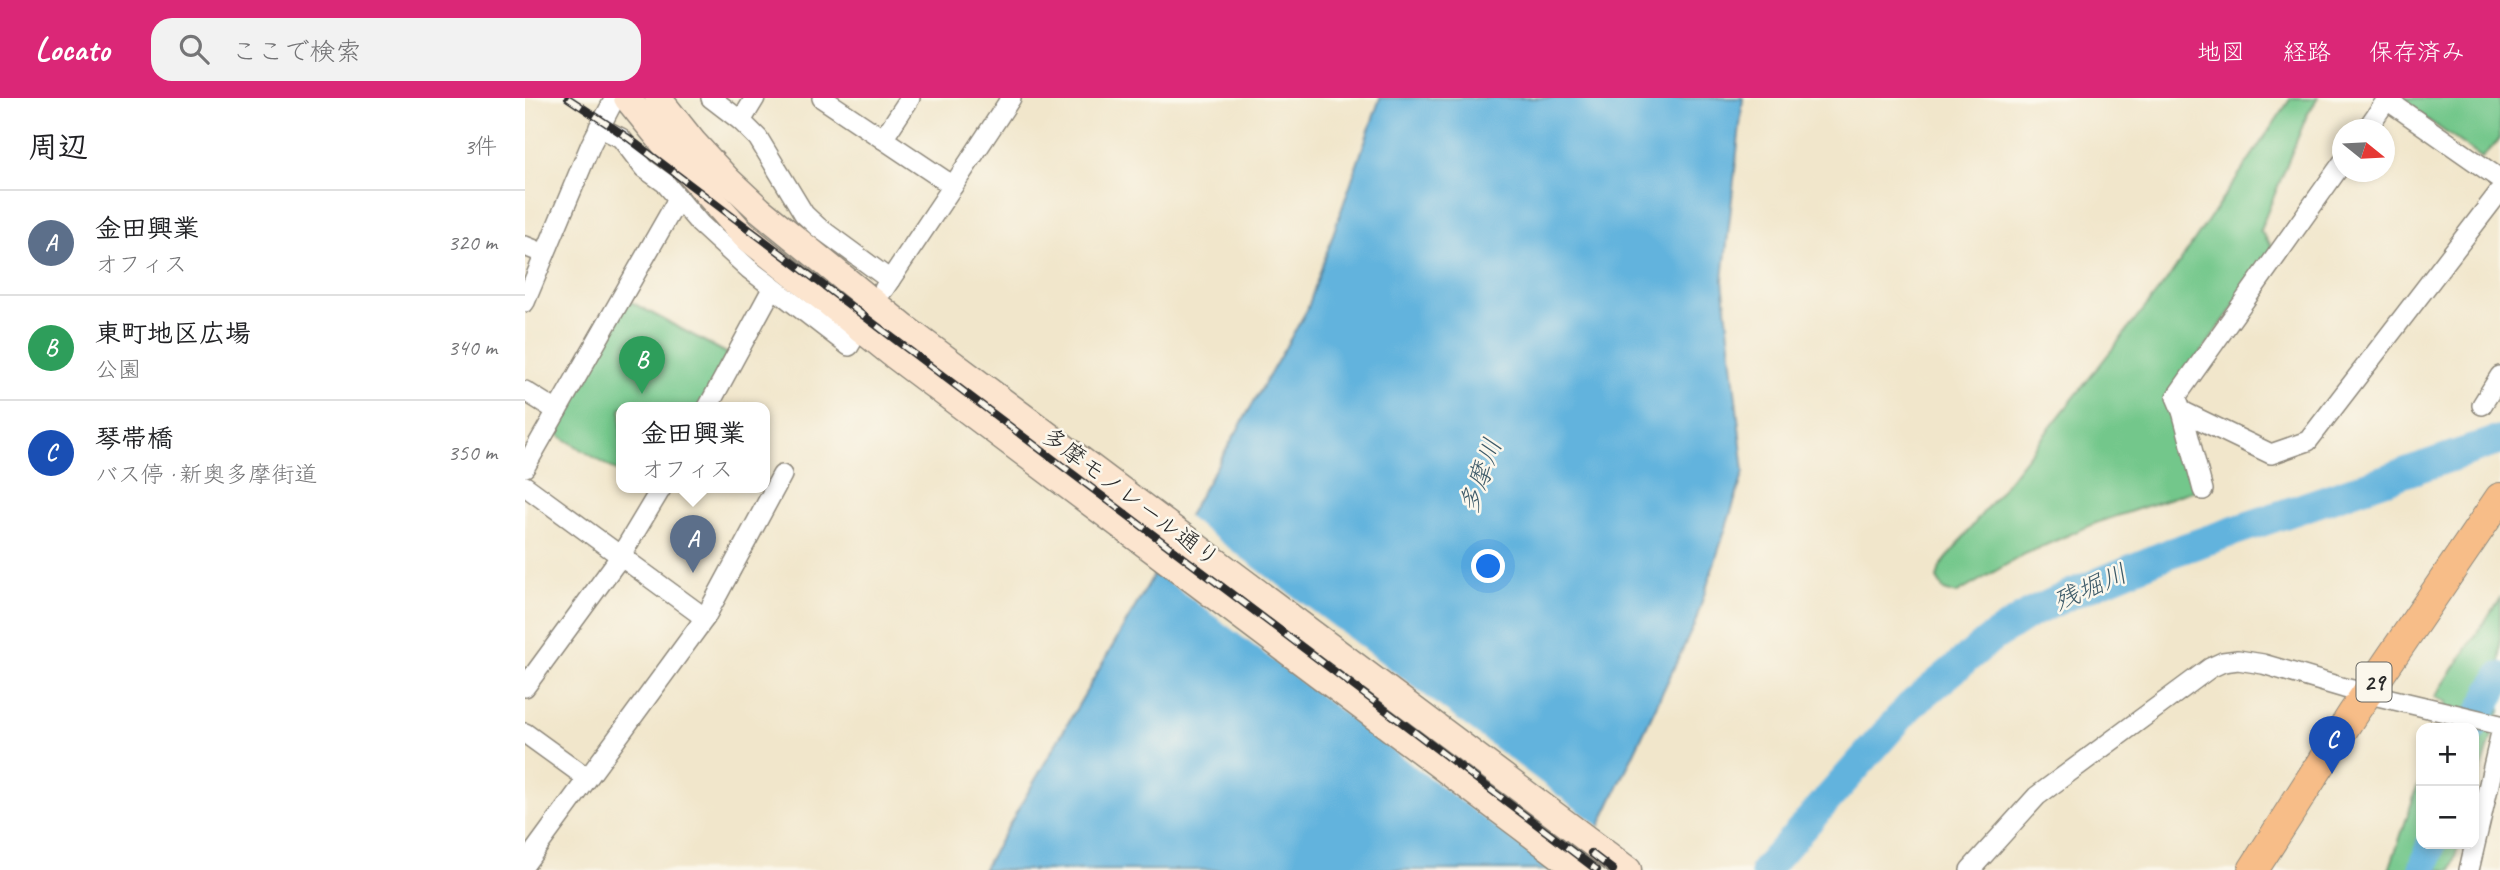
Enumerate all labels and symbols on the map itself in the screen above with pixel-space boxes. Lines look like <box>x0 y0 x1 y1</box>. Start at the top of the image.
north arrow <box>2332 119 2395 182</box>
pin: B <box>619 336 665 394</box>
street label: 多摩モノレール通り <box>1036 420 1226 574</box>
water label: 多摩川 <box>1452 434 1509 518</box>
pin: A <box>670 515 716 573</box>
your location <box>1471 549 1505 583</box>
water label: 残堀川 <box>2048 557 2133 618</box>
road number: 29 <box>2357 662 2392 702</box>
pin: C <box>2309 716 2355 774</box>

